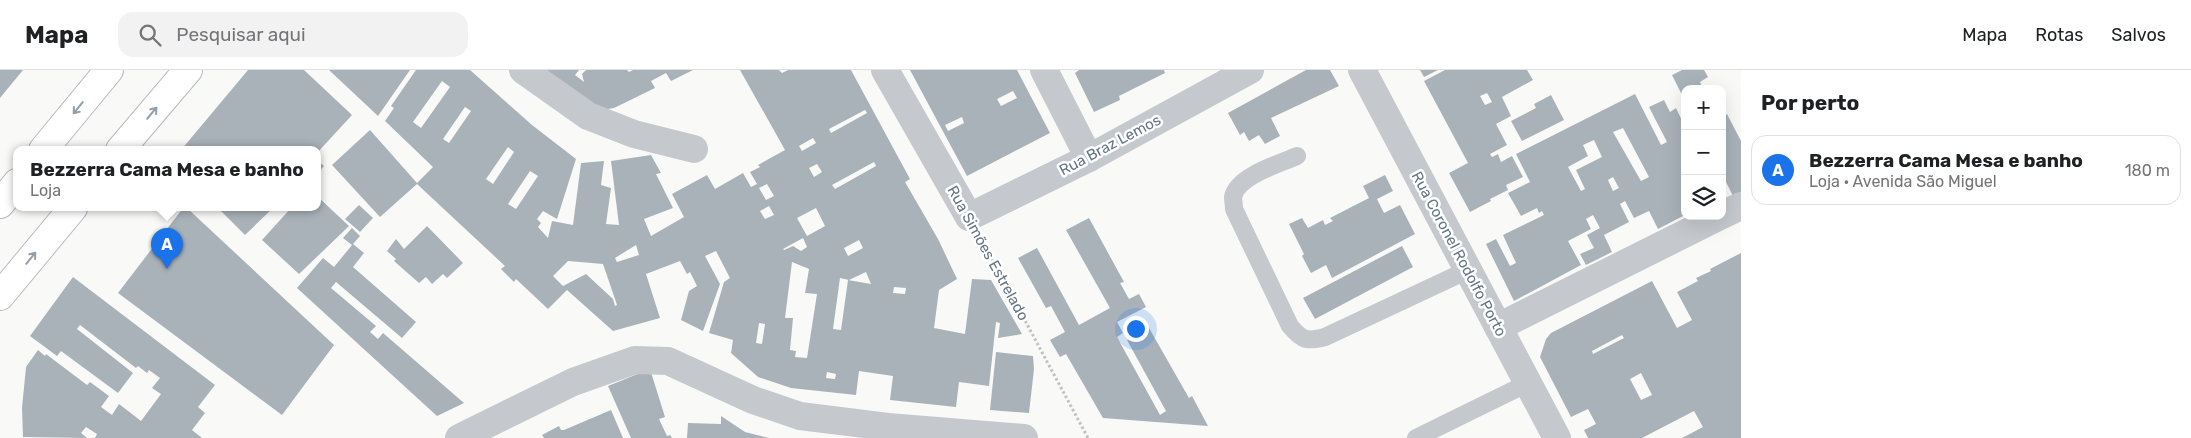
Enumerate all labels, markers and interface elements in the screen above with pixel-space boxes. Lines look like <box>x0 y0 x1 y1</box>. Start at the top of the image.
search box <box>118 12 468 57</box>
text: Mapa <box>25 21 88 49</box>
icon: search <box>136 21 164 49</box>
text: Pesquisar aqui <box>176 23 306 46</box>
text: Mapa <box>1962 24 2007 46</box>
text: Rotas <box>2035 24 2083 46</box>
text: Salvos <box>2111 24 2166 46</box>
map controls <box>1681 85 1726 220</box>
button: + <box>1681 85 1726 130</box>
text: Por perto <box>1761 90 1859 115</box>
one-way arrow <box>72 101 83 114</box>
one-way arrow <box>146 107 157 120</box>
street label: Rua Braz Lemos <box>1056 111 1164 179</box>
button: − <box>1681 130 1726 175</box>
popup <box>13 146 321 211</box>
text: Bezzerra Cama Mesa e banho <box>1809 149 2083 172</box>
text: Bezzerra Cama Mesa e banho <box>30 158 304 181</box>
text: A <box>1772 161 1784 180</box>
text: 180 m <box>2125 161 2170 180</box>
street label: Rua Coronel Rodolfo Porto <box>1408 168 1510 340</box>
text: Loja · Avenida São Miguel <box>1809 172 1997 191</box>
button: layers <box>1681 175 1726 220</box>
text: Loja <box>30 181 61 200</box>
street label: Rua Simões Estrelado <box>943 182 1033 324</box>
pin: A <box>151 228 183 269</box>
one-way arrow <box>25 252 36 265</box>
your location <box>1123 316 1149 342</box>

